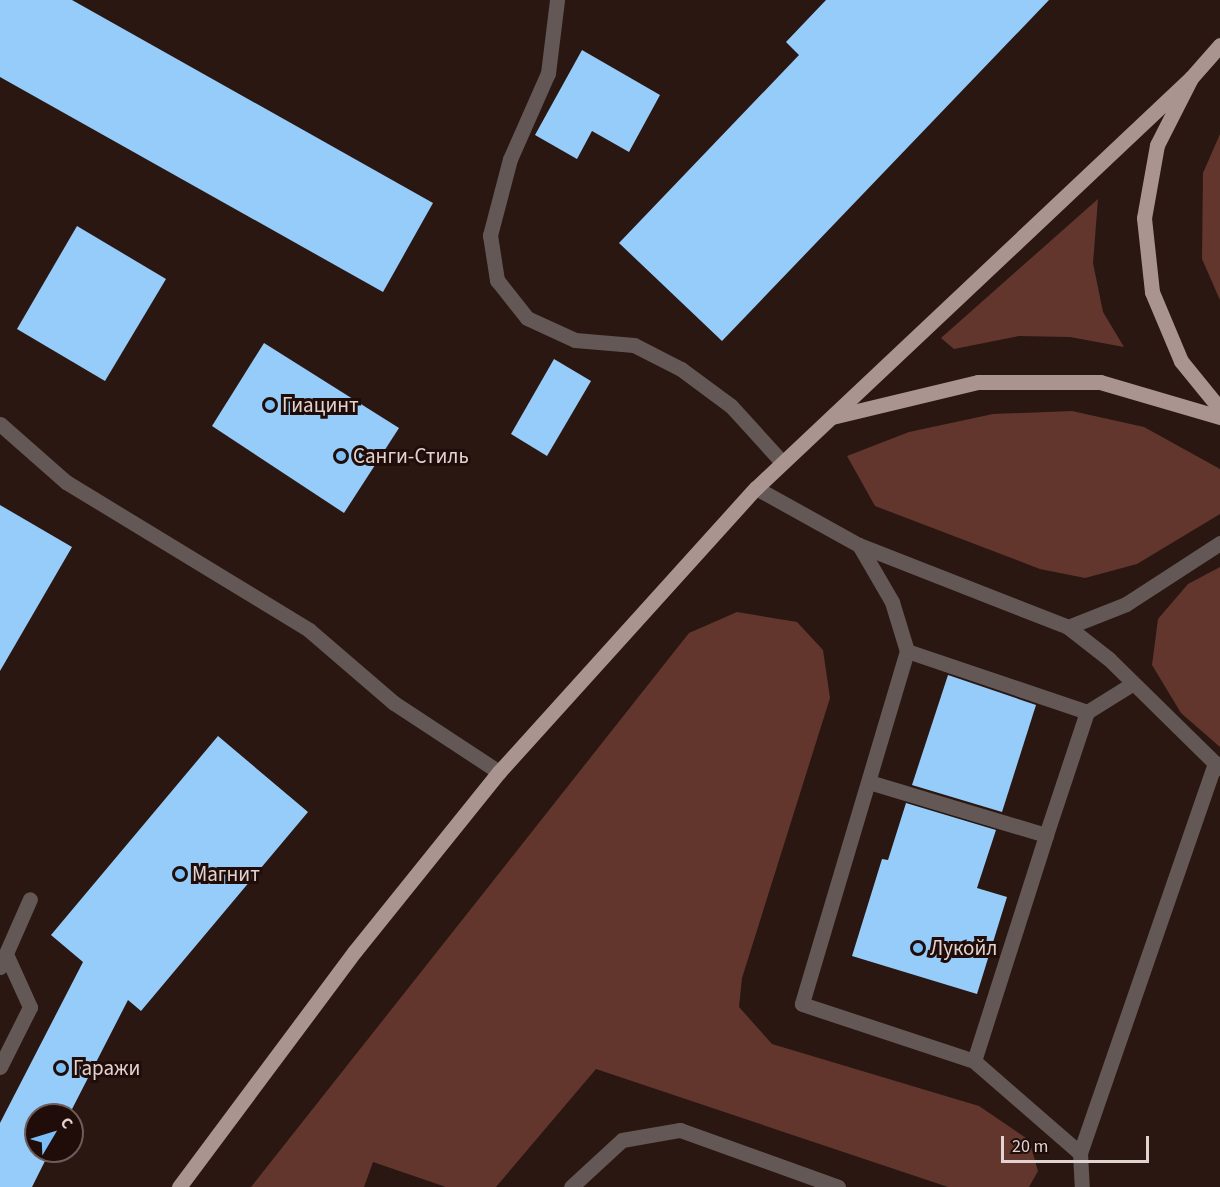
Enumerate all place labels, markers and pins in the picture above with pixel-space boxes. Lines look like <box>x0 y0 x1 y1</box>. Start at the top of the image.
place label: Гиацинт <box>282 392 359 418</box>
marker: Гиацинт <box>263 398 277 412</box>
place label: Санги-Стиль <box>353 443 469 469</box>
marker: Санги-Стиль <box>334 449 348 463</box>
place label: Магнит <box>192 861 260 887</box>
marker: Магнит <box>173 867 187 881</box>
place label: Лукойл <box>930 935 997 961</box>
marker: Лукойл <box>911 941 925 955</box>
place label: Гаражи <box>73 1055 140 1081</box>
marker: Гаражи <box>54 1061 68 1075</box>

